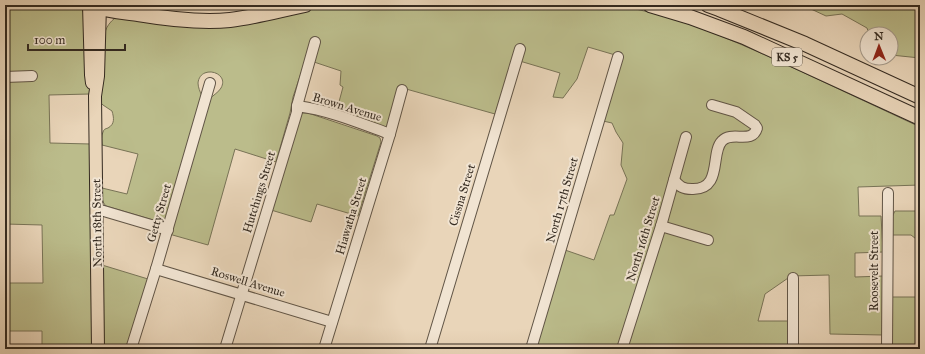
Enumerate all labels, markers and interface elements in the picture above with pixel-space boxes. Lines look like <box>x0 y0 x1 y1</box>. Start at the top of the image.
scale bar <box>28 26 125 52</box>
north arrow <box>859 26 899 66</box>
text: N <box>874 30 884 43</box>
text: 100 m <box>34 33 65 47</box>
road number: KS 5 <box>772 48 802 66</box>
street label: Brown Avenue <box>311 90 383 124</box>
street label: Hutchings Street <box>240 149 279 235</box>
street label: North 17th Street <box>543 155 581 244</box>
street label: Cissna Street <box>446 162 478 228</box>
street label: Hiawatha Street <box>333 175 370 256</box>
street label: North 18th Street <box>89 178 105 267</box>
street label: Getty Street <box>144 181 174 244</box>
street label: North 16th Street <box>623 194 663 283</box>
street label: Roosevelt Street <box>867 230 881 311</box>
street label: Roswell Avenue <box>209 264 287 300</box>

